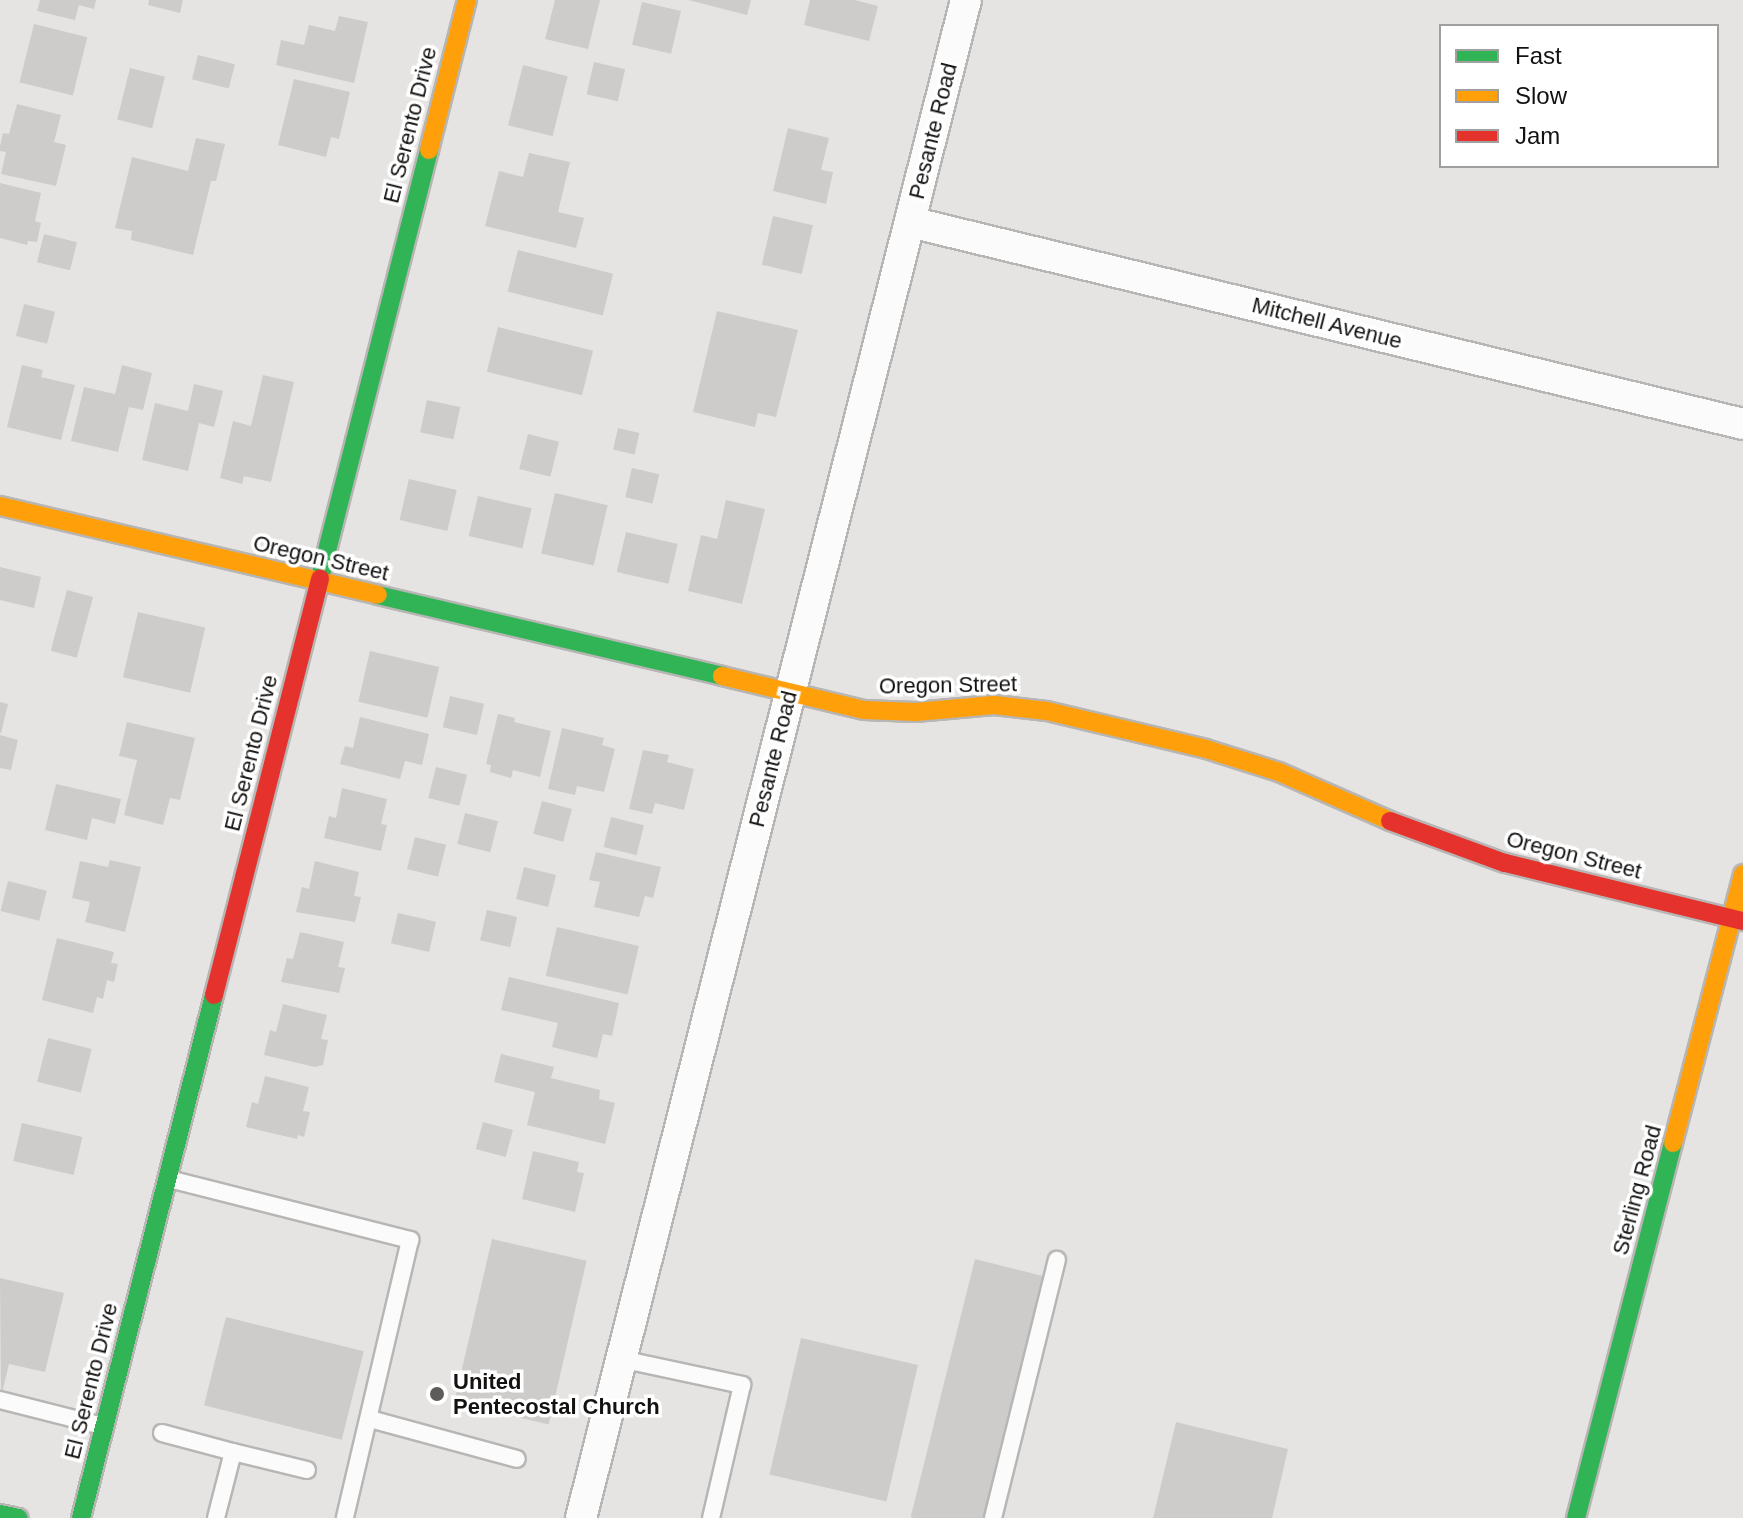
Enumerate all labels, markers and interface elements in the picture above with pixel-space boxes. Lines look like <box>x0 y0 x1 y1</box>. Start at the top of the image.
legend <box>1439 24 1719 168</box>
text: Fast <box>1515 42 1562 69</box>
street label: El Serento Drive <box>378 44 442 206</box>
street label: Pesante Road <box>903 60 963 202</box>
text: Slow <box>1515 82 1567 109</box>
text: Jam <box>1515 122 1560 149</box>
street label: Mitchell Avenue <box>1249 291 1405 355</box>
street label: Oregon Street <box>251 530 391 586</box>
street label: Oregon Street <box>879 671 1017 699</box>
street label: El Serento Drive <box>219 672 283 834</box>
street label: Pesante Road <box>743 688 803 830</box>
street label: Oregon Street <box>1504 825 1644 885</box>
street label: Sterling Road <box>1607 1122 1667 1258</box>
street label: El Serento Drive <box>59 1300 123 1462</box>
place label: United Pentecostal Church <box>453 1368 660 1420</box>
marker: United Pentecostal Church <box>428 1385 446 1403</box>

